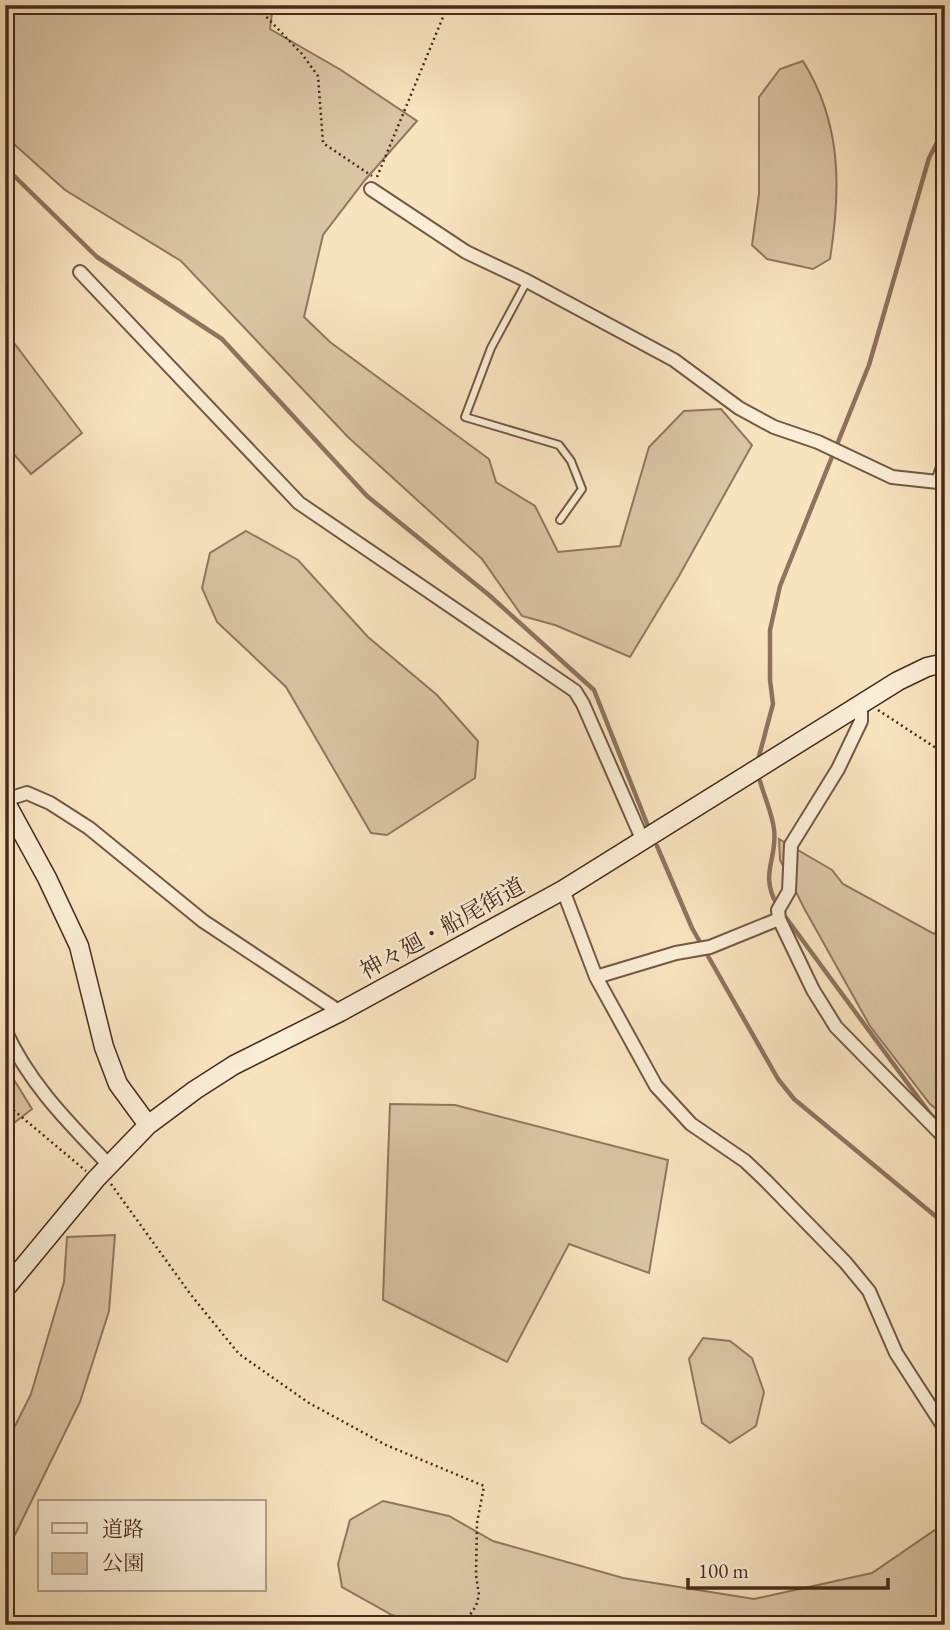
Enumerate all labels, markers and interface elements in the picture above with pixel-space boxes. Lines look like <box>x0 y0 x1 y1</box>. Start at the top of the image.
street label: 神々廻・船尾街道 <box>354 870 530 986</box>
legend <box>38 1500 266 1592</box>
text: 道路 <box>102 1515 144 1542</box>
scale bar <box>688 1546 887 1590</box>
text: 公園 <box>102 1549 144 1576</box>
text: 100 m <box>698 1557 749 1584</box>

